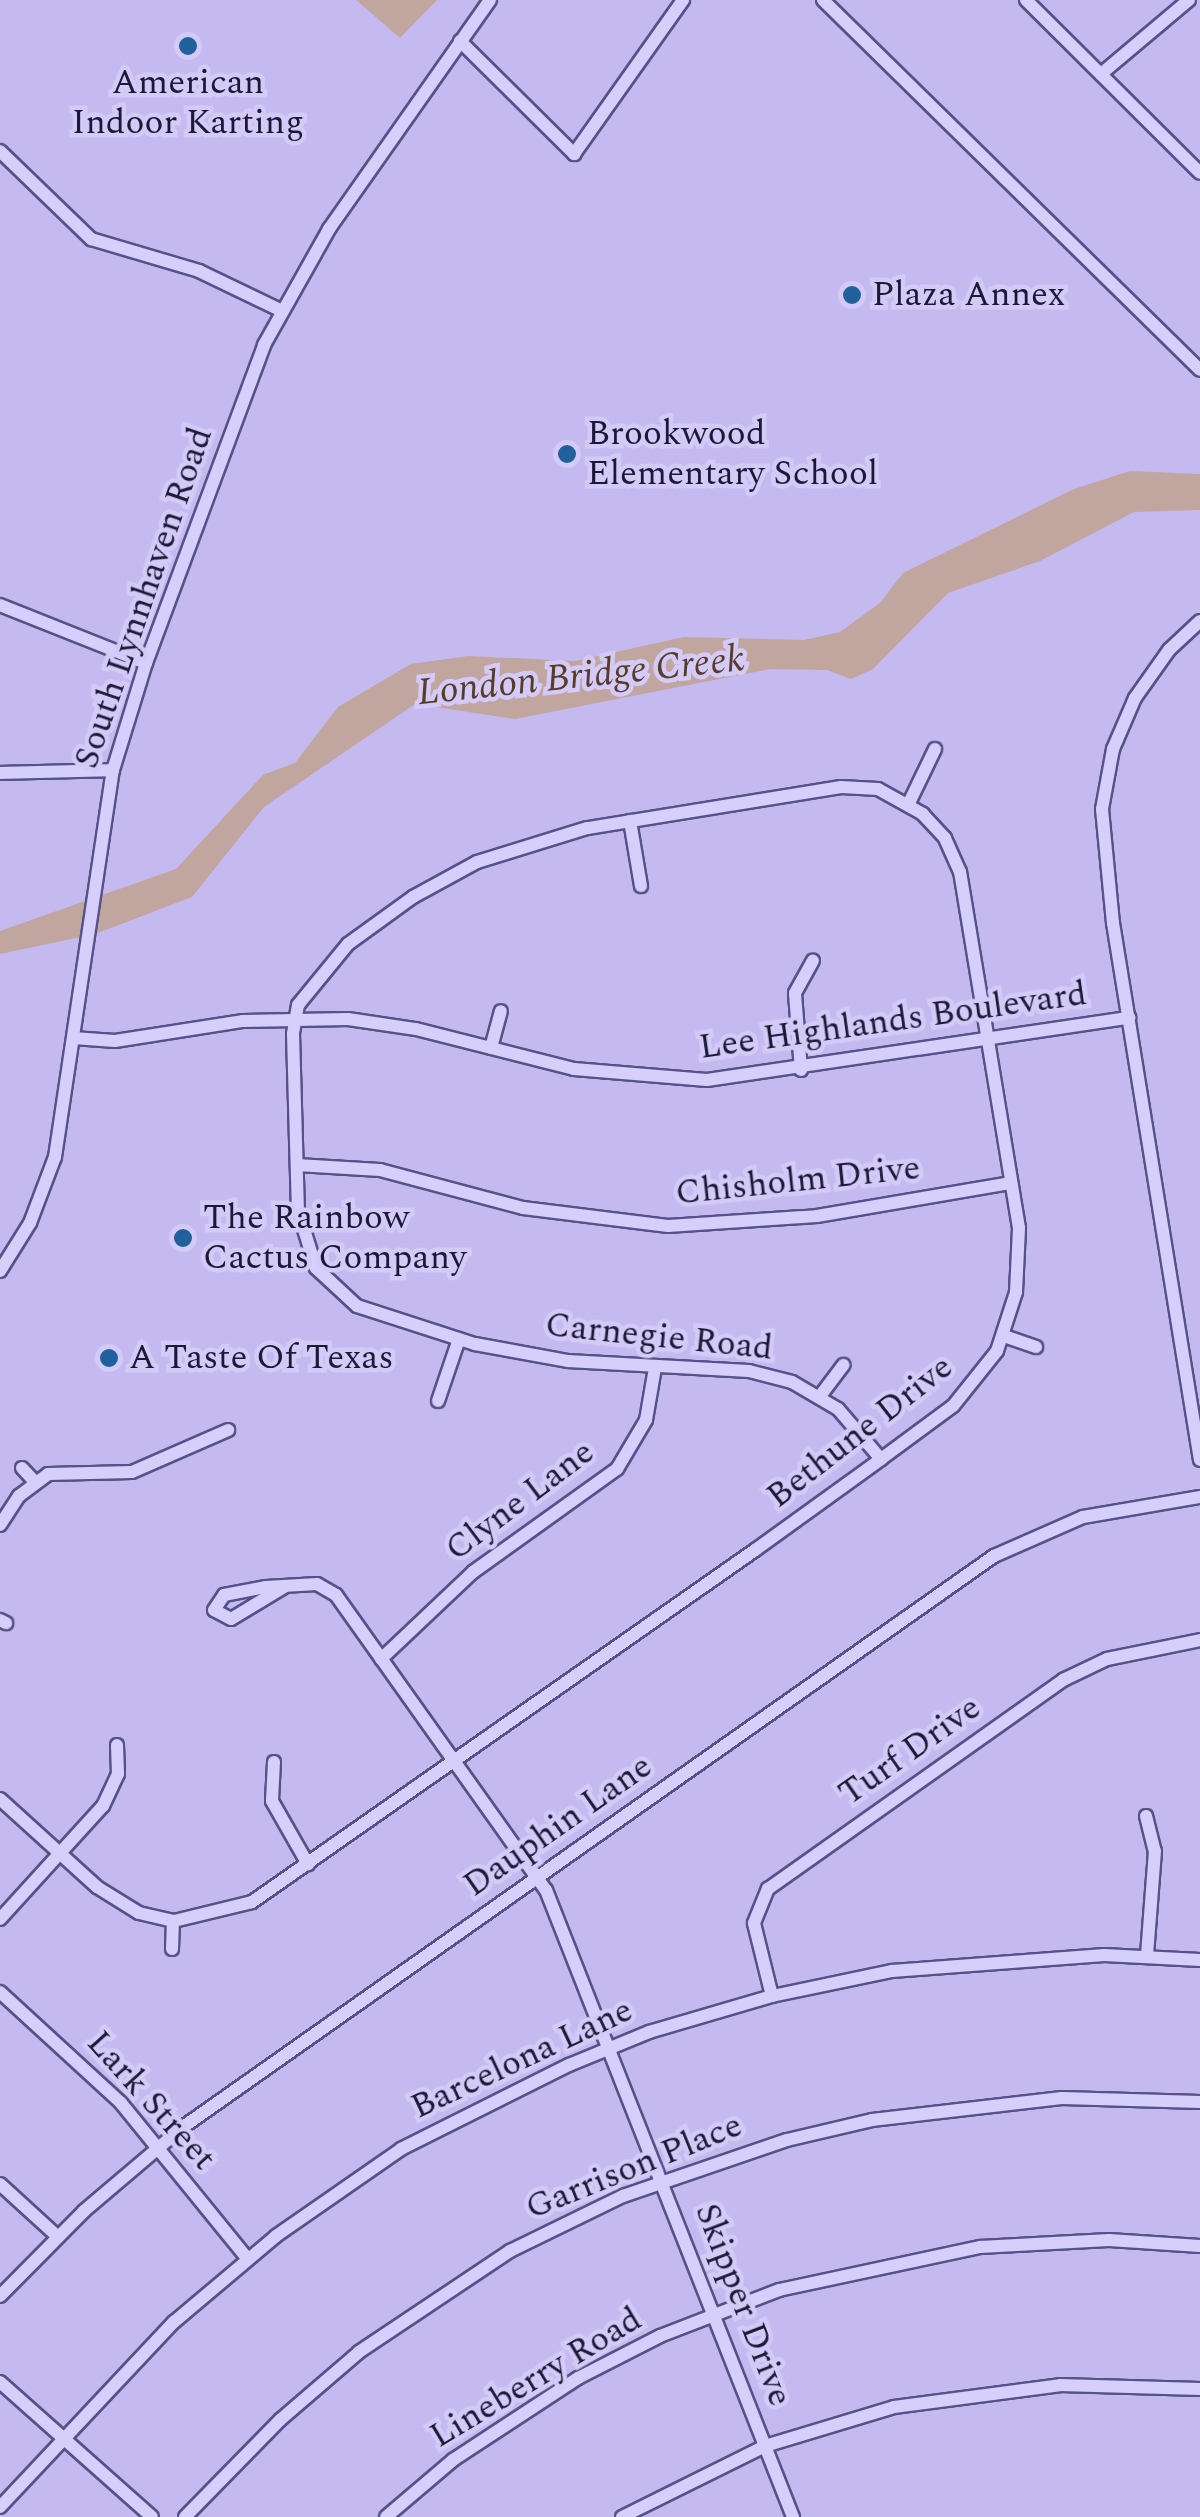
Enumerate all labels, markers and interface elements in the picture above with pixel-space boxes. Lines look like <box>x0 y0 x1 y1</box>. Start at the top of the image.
marker: American Indoor Karting <box>177 35 199 57</box>
place label: American Indoor Karting <box>72 62 304 144</box>
place label: Plaza Annex <box>872 274 1065 316</box>
marker: Plaza Annex <box>841 284 863 306</box>
place label: Brookwood Elementary School <box>587 413 878 495</box>
street label: South Lynnhaven Road <box>66 422 222 774</box>
marker: Brookwood Elementary School <box>556 443 578 465</box>
water label: London Bridge Creek <box>415 637 747 717</box>
street label: Lee Highlands Boulevard <box>697 973 1089 1069</box>
street label: Chisholm Drive <box>674 1147 922 1215</box>
place label: The Rainbow Cactus Company <box>203 1197 467 1279</box>
marker: The Rainbow Cactus Company <box>172 1227 194 1249</box>
street label: Carnegie Road <box>543 1304 775 1370</box>
place label: A Taste Of Texas <box>129 1337 393 1379</box>
street label: Bethune Drive <box>759 1346 961 1518</box>
marker: A Taste Of Texas <box>98 1347 120 1369</box>
street label: Clyne Lane <box>437 1432 603 1570</box>
street label: Turf Drive <box>831 1687 989 1815</box>
street label: Dauphin Lane <box>456 1746 660 1906</box>
street label: Barcelona Lane <box>405 1989 639 2129</box>
street label: Lark Street <box>77 2023 225 2179</box>
street label: Garrison Place <box>520 2105 748 2229</box>
street label: Skipper Drive <box>685 2198 801 2412</box>
street label: Lineberry Road <box>423 2298 649 2458</box>

